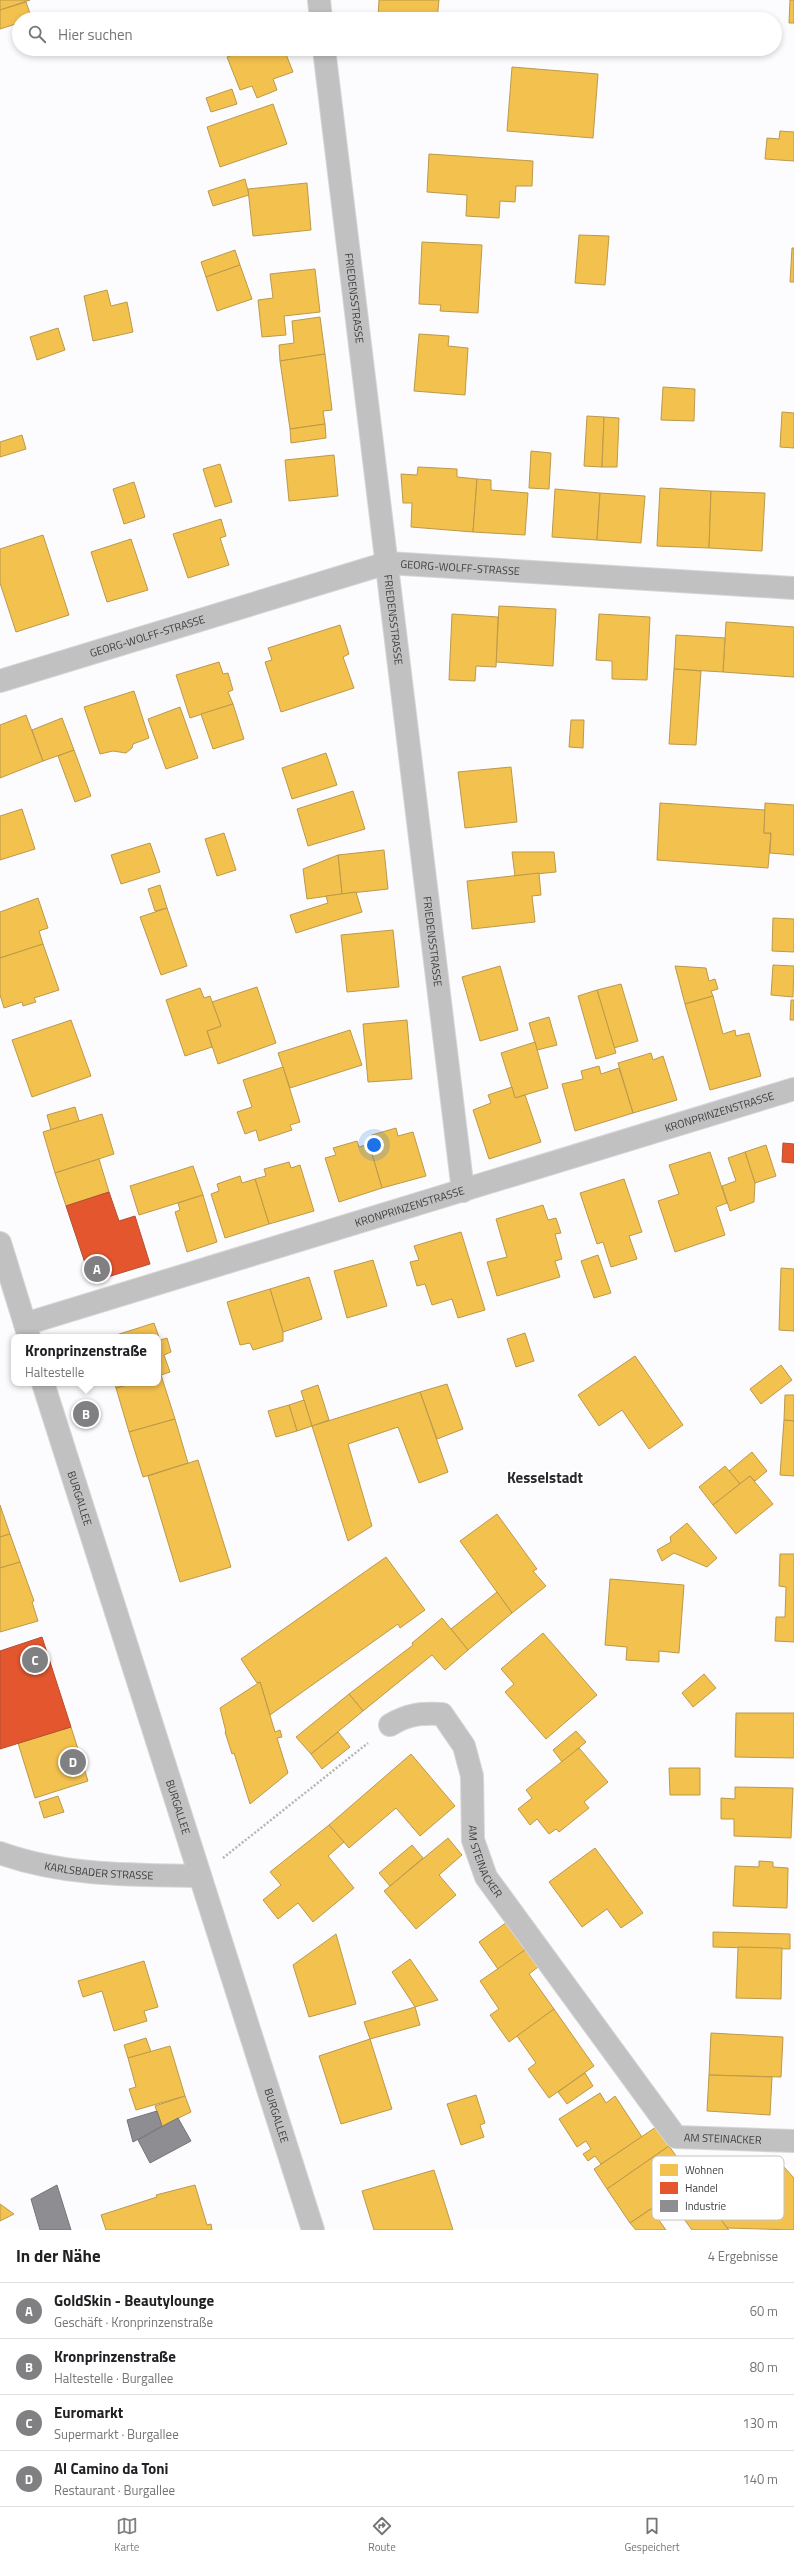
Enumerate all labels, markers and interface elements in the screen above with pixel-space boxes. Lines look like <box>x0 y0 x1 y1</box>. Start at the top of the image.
search box <box>12 12 782 56</box>
icon: search <box>26 23 48 45</box>
text: Hier suchen <box>58 23 133 46</box>
street label: FRIEDENSSTRASSE <box>341 252 368 344</box>
street label: GEORG-WOLFF-STRASSE <box>400 556 520 579</box>
street label: FRIEDENSSTRASSE <box>380 574 407 666</box>
street label: GEORG-WOLFF-STRASSE <box>88 611 207 661</box>
street label: FRIEDENSSTRASSE <box>419 895 446 988</box>
street label: KRONPRINZENSTRASSE <box>663 1088 776 1136</box>
your location <box>364 1135 384 1155</box>
street label: KRONPRINZENSTRASSE <box>353 1182 466 1231</box>
pin: A <box>84 1254 110 1284</box>
popup <box>11 1334 161 1386</box>
text: Kronprinzenstraße <box>25 1339 147 1362</box>
text: Haltestelle <box>25 1362 84 1382</box>
pin: B <box>73 1399 99 1429</box>
district label: Kesselstadt <box>507 1466 584 1489</box>
street label: BURGALLEE <box>64 1469 96 1528</box>
pin: C <box>22 1645 48 1675</box>
pin: D <box>60 1747 86 1777</box>
street label: BURGALLEE <box>162 1778 194 1836</box>
street label: AM STEINACKER <box>465 1825 507 1901</box>
street label: KARLSBADER STRASSE <box>43 1857 154 1883</box>
street label: BURGALLEE <box>260 2086 293 2145</box>
street label: AM STEINACKER <box>684 2129 762 2148</box>
legend <box>652 2156 784 2220</box>
text: Wohnen <box>685 2162 724 2178</box>
text: Handel <box>685 2180 718 2196</box>
text: Industrie <box>685 2198 726 2214</box>
text: In der Nähe <box>16 2243 101 2269</box>
text: 4 Ergebnisse <box>708 2246 778 2266</box>
text: GoldSkin - Beautylounge <box>54 2289 214 2312</box>
text: A <box>25 2301 33 2321</box>
text: 60 m <box>750 2301 778 2321</box>
text: Geschäft · Kronprinzenstraße <box>54 2312 213 2332</box>
text: Kronprinzenstraße <box>54 2345 176 2368</box>
text: B <box>25 2357 33 2377</box>
text: 80 m <box>750 2357 778 2377</box>
text: Haltestelle · Burgallee <box>54 2368 173 2388</box>
text: Euromarkt <box>54 2401 123 2424</box>
text: C <box>25 2413 33 2433</box>
text: 130 m <box>742 2413 778 2433</box>
text: Supermarkt · Burgallee <box>54 2424 179 2444</box>
text: Al Camino da Toni <box>54 2457 168 2480</box>
text: D <box>25 2469 33 2489</box>
text: 140 m <box>742 2469 778 2489</box>
text: Restaurant · Burgallee <box>54 2480 175 2500</box>
tab: Karte <box>114 2515 139 2555</box>
tab: Route <box>368 2515 396 2555</box>
tab: Gespeichert <box>625 2515 680 2555</box>

